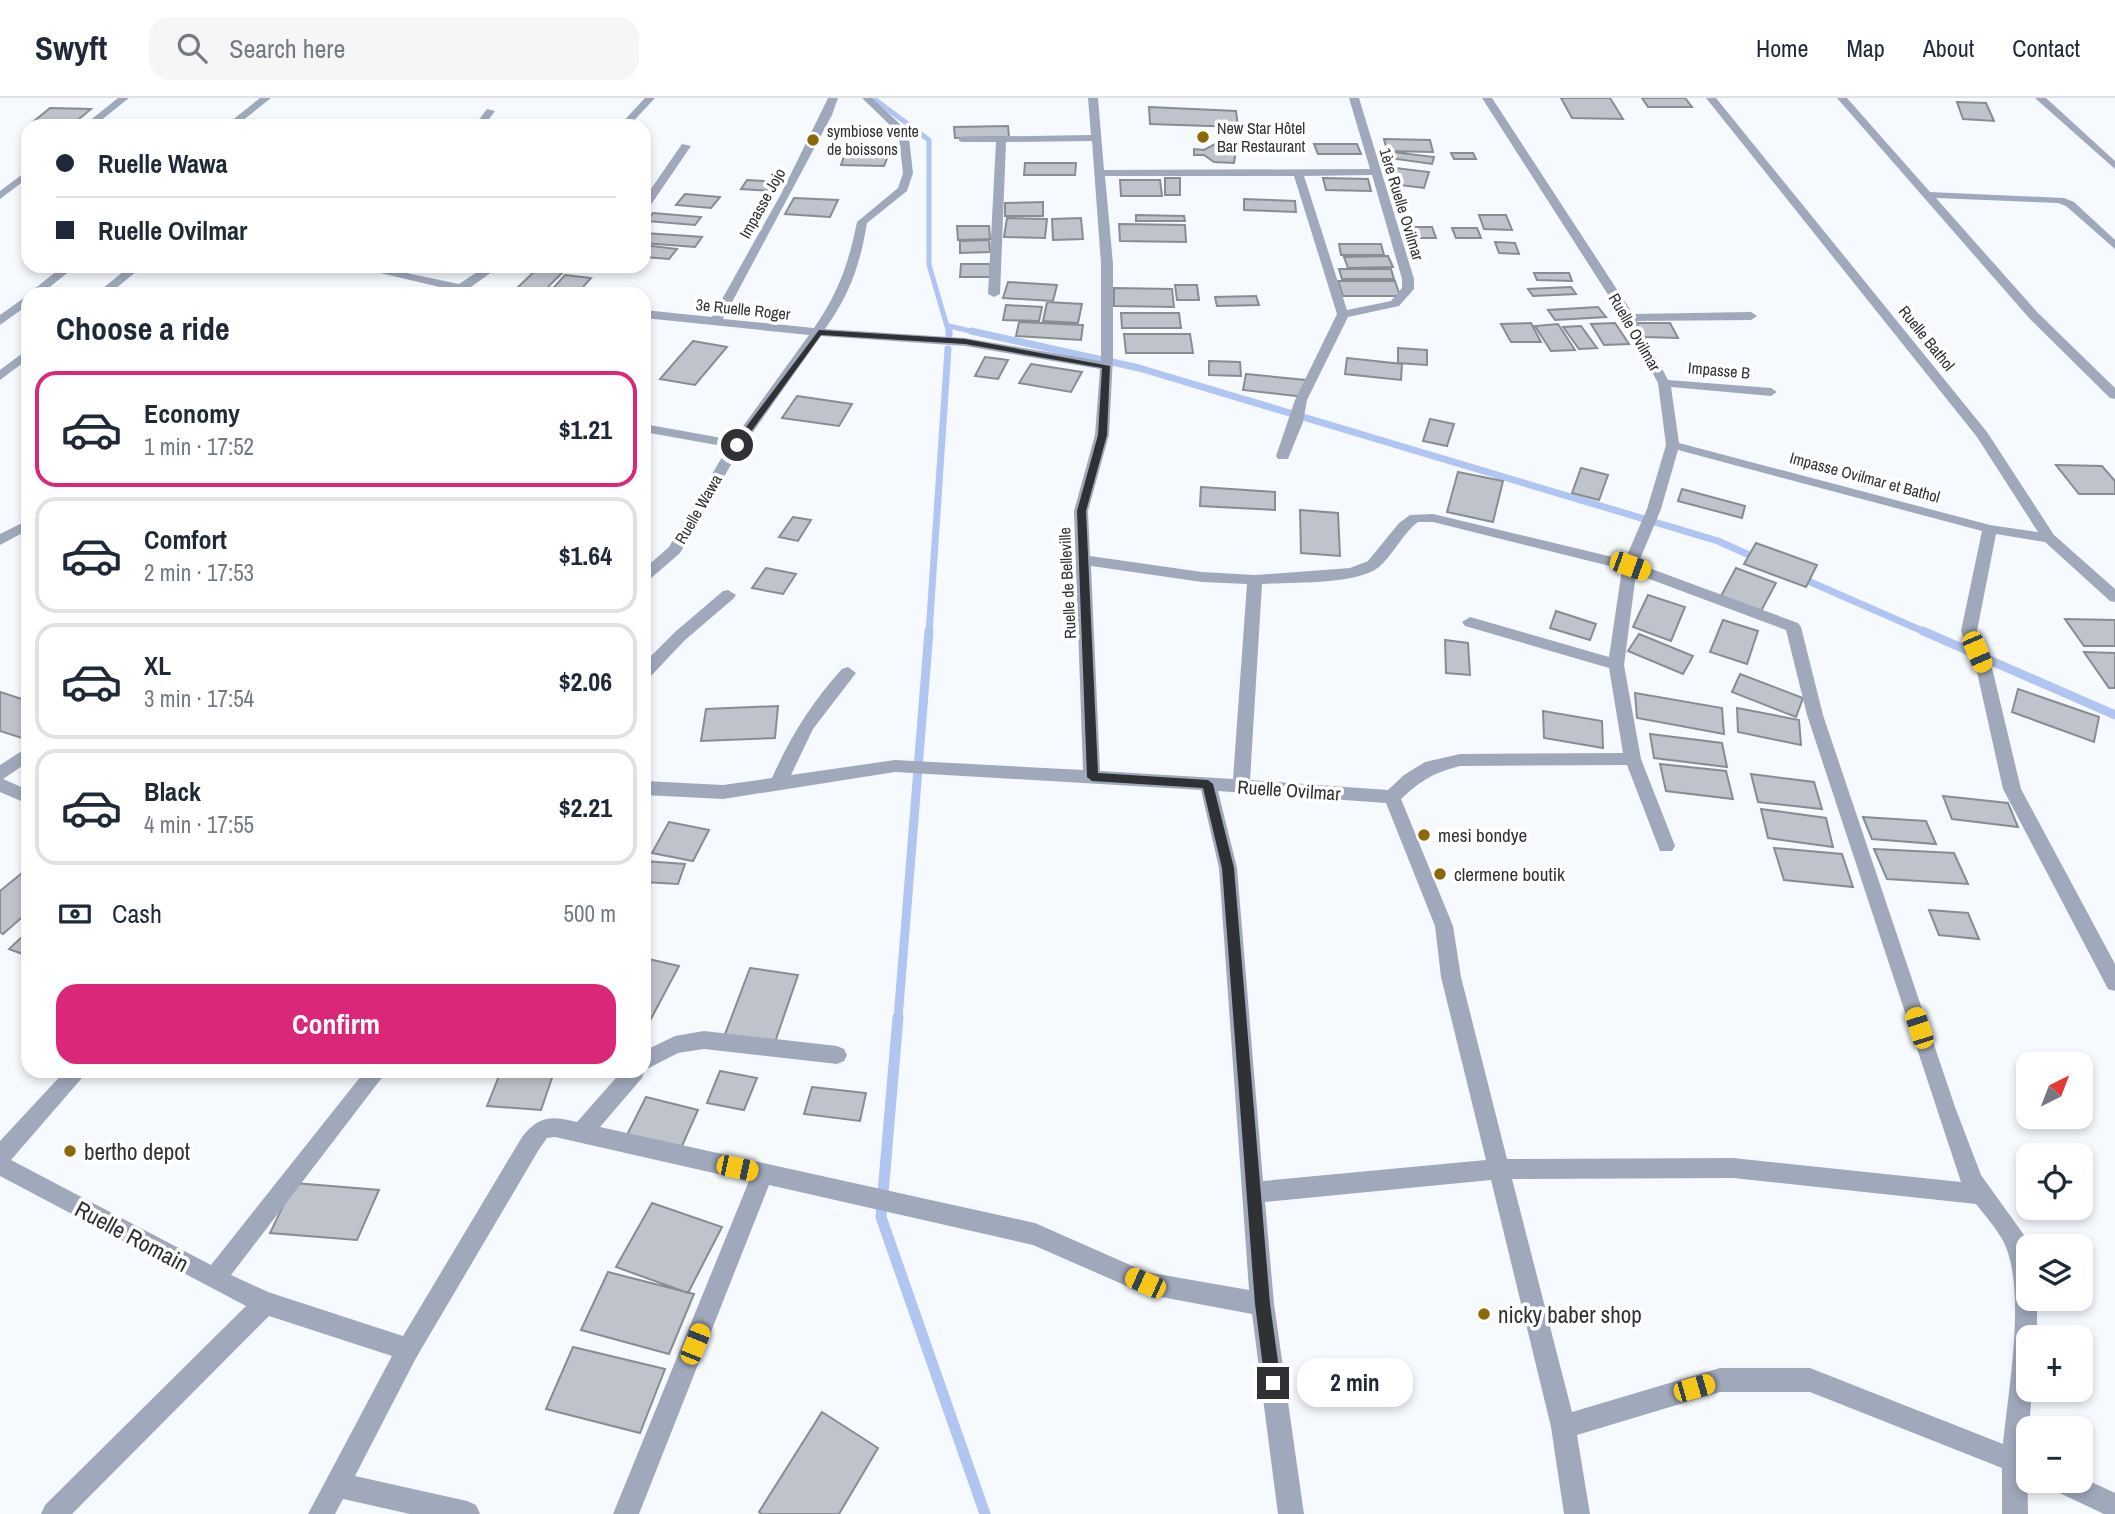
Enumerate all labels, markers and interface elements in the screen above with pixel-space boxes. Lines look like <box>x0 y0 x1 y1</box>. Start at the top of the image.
search box <box>149 17 639 80</box>
text: Swyft <box>35 26 107 70</box>
icon: search <box>173 29 211 67</box>
text: Search here <box>229 31 345 66</box>
text: Home <box>1756 32 1808 64</box>
text: Map <box>1846 32 1885 64</box>
text: About <box>1923 32 1974 64</box>
text: Contact <box>2012 32 2080 64</box>
place label: New Star Hôtel Bar Restaurant <box>1217 117 1306 157</box>
place label: symbiose vente de boissons <box>827 120 919 160</box>
marker: New Star Hôtel Bar Restaurant <box>1195 129 1211 145</box>
marker: symbiose vente de boissons <box>805 132 821 148</box>
street label: 1ère Ruelle Ovilmar <box>1374 145 1430 264</box>
text: Ruelle Wawa <box>98 146 228 181</box>
street label: Impasse Jojo <box>734 164 790 242</box>
text: Ruelle Ovilmar <box>98 213 247 248</box>
street label: Ruelle Ovilmar <box>1604 289 1667 376</box>
street label: 3e Ruelle Roger <box>695 293 792 325</box>
street label: Ruelle Bathol <box>1894 301 1960 375</box>
text: Choose a ride <box>56 307 230 350</box>
street label: Impasse B <box>1687 356 1751 384</box>
text: Economy <box>144 396 240 431</box>
icon: car <box>60 398 123 461</box>
text: $1.21 <box>559 412 612 447</box>
route start <box>721 429 753 461</box>
text: 1 min · 17:52 <box>144 431 254 462</box>
street label: Impasse Ovilmar et Bathol <box>1787 446 1943 508</box>
street label: Ruelle Wawa <box>669 470 727 548</box>
text: Comfort <box>144 522 227 557</box>
icon: car <box>60 524 123 587</box>
street label: Ruelle de Belleville <box>1053 527 1081 639</box>
text: $1.64 <box>559 538 612 573</box>
car <box>1607 549 1654 583</box>
text: 2 min · 17:53 <box>144 557 254 588</box>
car <box>1960 629 1995 675</box>
text: XL <box>144 648 171 683</box>
icon: car <box>60 650 123 713</box>
text: $2.06 <box>559 664 612 699</box>
text: 3 min · 17:54 <box>144 683 254 714</box>
street label: Ruelle Ovilmar <box>1237 773 1342 807</box>
text: Black <box>144 774 201 809</box>
icon: car <box>60 776 123 839</box>
text: $2.21 <box>559 790 612 825</box>
text: 4 min · 17:55 <box>144 809 254 840</box>
place label: mesi bondye <box>1438 822 1527 848</box>
marker: mesi bondye <box>1416 827 1432 843</box>
place label: clermene boutik <box>1454 861 1565 887</box>
marker: clermene boutik <box>1432 866 1448 882</box>
icon: cash <box>56 895 94 933</box>
text: Cash <box>112 896 162 931</box>
text: 500 m <box>564 898 616 929</box>
button: Confirm <box>56 984 616 1064</box>
car <box>1903 1005 1936 1051</box>
north arrow <box>2016 1052 2093 1129</box>
map controls <box>2016 1052 2093 1493</box>
place label: bertho depot <box>84 1136 190 1167</box>
marker: bertho depot <box>62 1143 78 1159</box>
button: locate <box>2016 1143 2093 1220</box>
car <box>715 1153 760 1183</box>
street label: Ruelle Romain <box>70 1193 194 1279</box>
button: layers <box>2016 1234 2093 1311</box>
car <box>1122 1265 1169 1301</box>
place label: nicky baber shop <box>1498 1299 1642 1330</box>
marker: nicky baber shop <box>1476 1306 1492 1322</box>
car <box>678 1321 713 1367</box>
button: + <box>2016 1325 2093 1402</box>
callout: 2 min <box>1298 1358 1413 1408</box>
route end <box>1257 1367 1289 1399</box>
text: 2 min <box>1330 1367 1380 1398</box>
car <box>1671 1372 1718 1404</box>
button: − <box>2016 1416 2093 1493</box>

